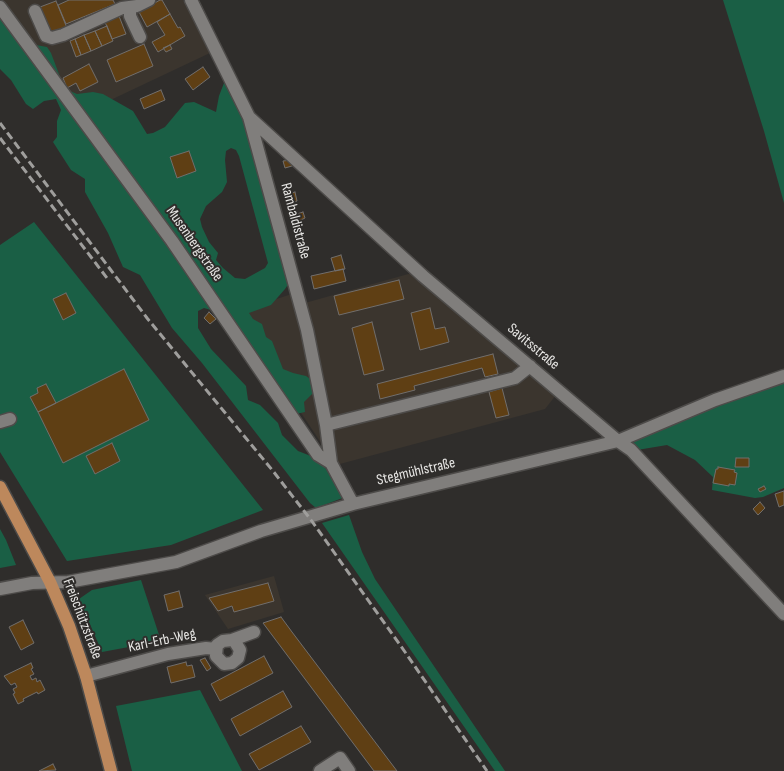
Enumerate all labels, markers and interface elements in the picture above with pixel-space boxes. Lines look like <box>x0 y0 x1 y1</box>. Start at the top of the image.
street label: Rambaldistraße <box>276 181 314 261</box>
street label: Musenbergstraße <box>162 203 226 285</box>
street label: Savitsstraße <box>503 320 563 374</box>
street label: Stegmühlstraße <box>375 454 457 490</box>
street label: Freischützstraße <box>58 576 106 662</box>
street label: Karl-Erb-Weg <box>127 625 197 657</box>

